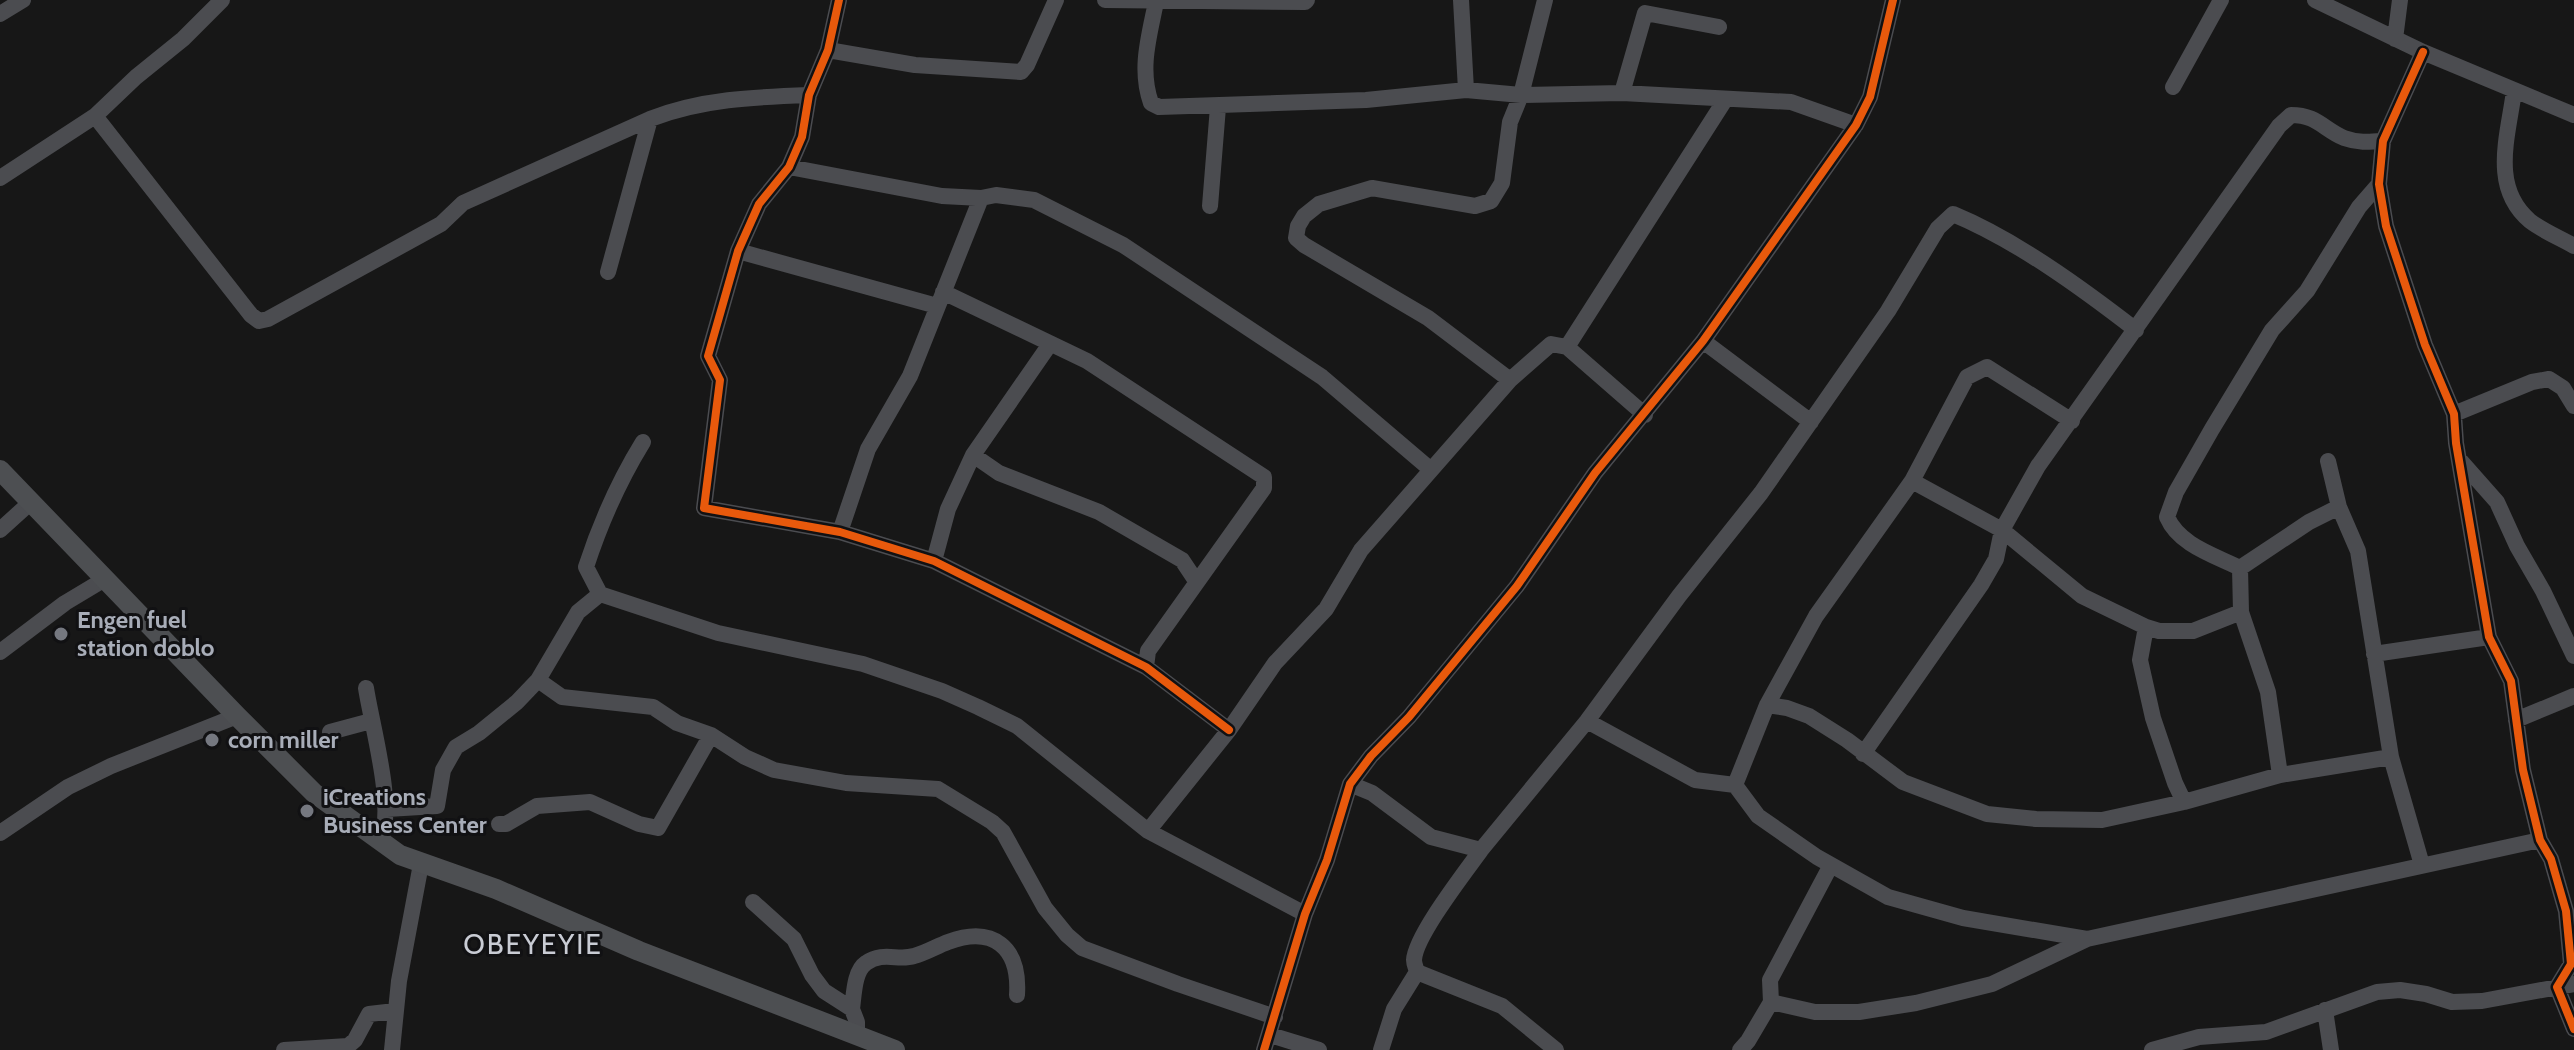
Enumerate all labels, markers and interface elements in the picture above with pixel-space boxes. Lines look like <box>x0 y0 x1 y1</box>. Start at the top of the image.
place label: Engen fuel station doblo <box>77 605 215 662</box>
marker: Engen fuel station doblo <box>52 625 70 643</box>
place label: corn miller <box>228 725 339 754</box>
marker: corn miller <box>203 731 221 749</box>
place label: iCreations Business Center <box>323 782 487 839</box>
marker: iCreations Business Center <box>298 802 316 820</box>
district label: OBEYEYIE <box>463 927 603 961</box>

